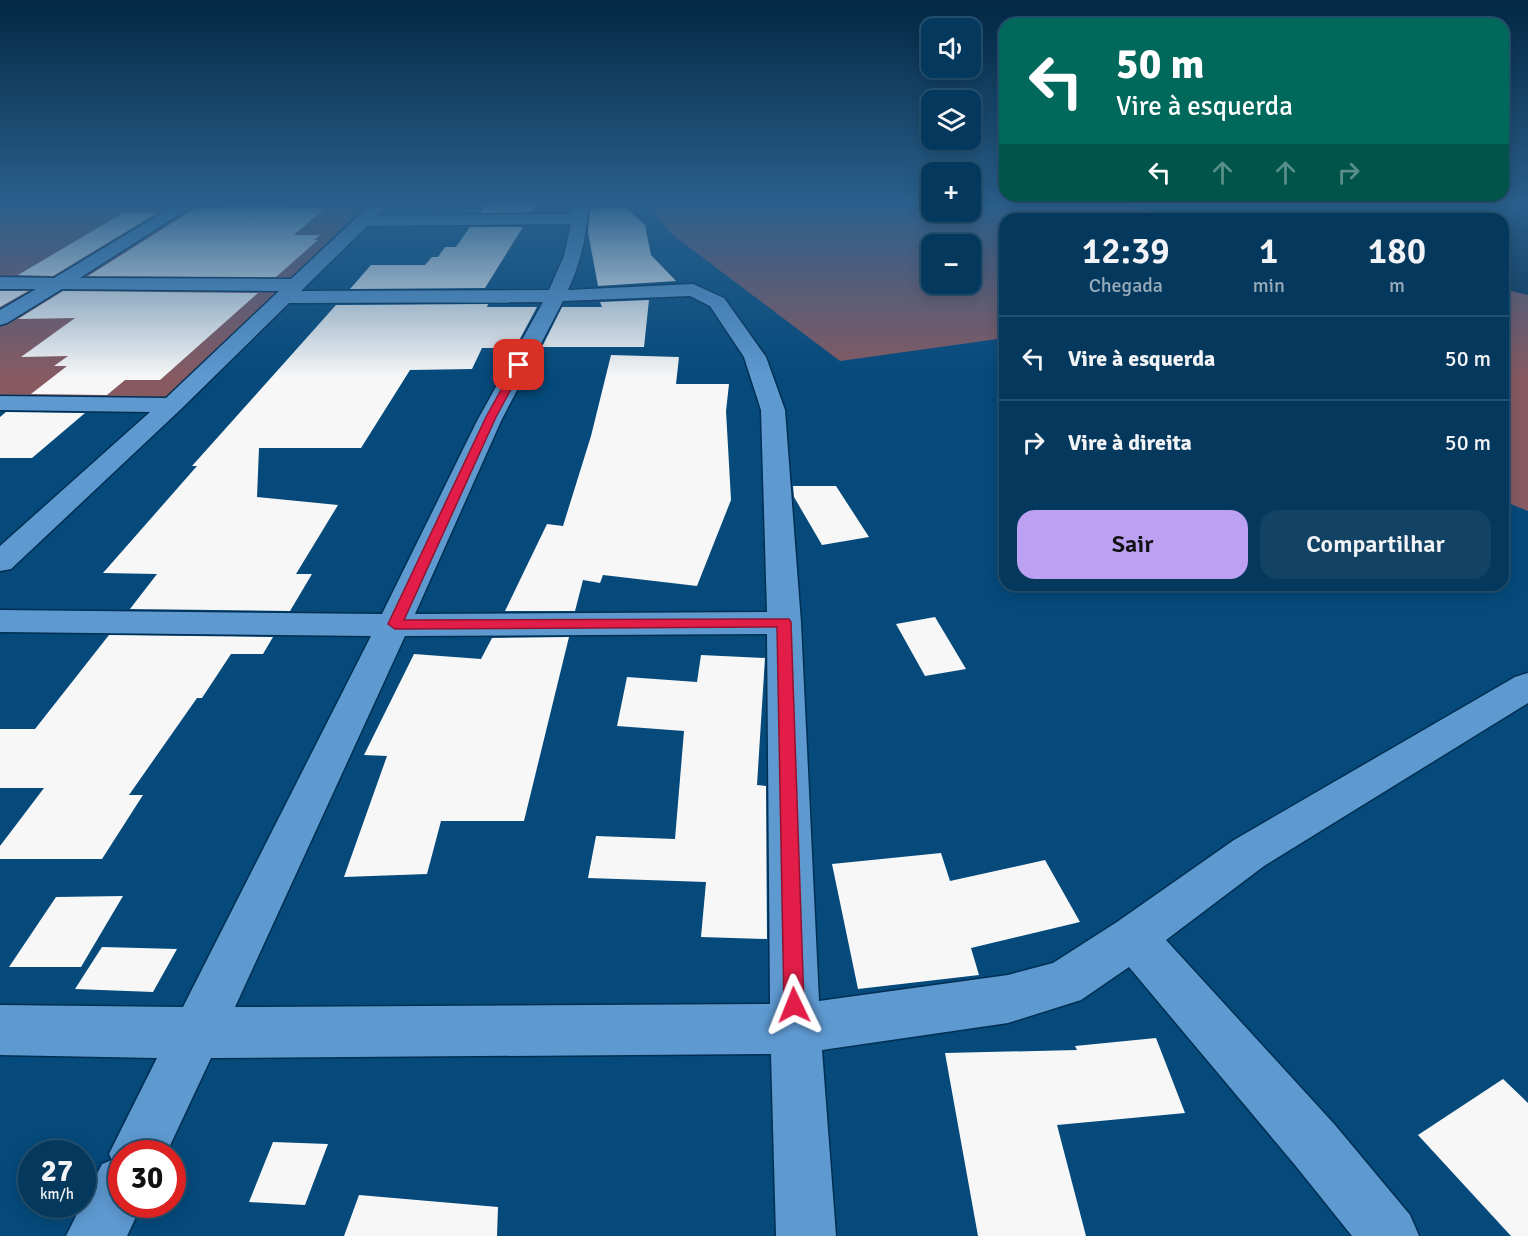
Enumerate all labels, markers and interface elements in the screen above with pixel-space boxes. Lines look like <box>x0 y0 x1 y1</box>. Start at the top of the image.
map controls <box>921 18 981 294</box>
button: sound <box>921 18 981 78</box>
text: 50 m <box>1116 39 1205 90</box>
icon: left <box>1017 42 1095 120</box>
button: layers <box>921 90 981 150</box>
text: Vire à esquerda <box>1116 90 1293 123</box>
icon: left <box>1143 156 1176 189</box>
icon: ahead <box>1206 156 1239 189</box>
icon: ahead <box>1269 156 1302 189</box>
icon: right <box>1332 156 1365 189</box>
button: + <box>921 162 981 222</box>
text: 12:39 <box>1082 229 1170 274</box>
text: 1 <box>1259 229 1279 274</box>
text: 180 <box>1368 229 1426 274</box>
button: − <box>921 234 981 294</box>
text: Chegada <box>1089 273 1163 298</box>
text: min <box>1253 273 1285 298</box>
text: m <box>1389 273 1405 298</box>
pin <box>493 339 544 390</box>
icon: left <box>1017 342 1050 375</box>
text: Vire à esquerda <box>1068 345 1215 372</box>
text: 50 m <box>1445 345 1491 372</box>
icon: arrive <box>502 348 535 381</box>
icon: right <box>1017 426 1050 459</box>
text: Vire à direita <box>1068 429 1192 456</box>
text: 50 m <box>1445 429 1491 456</box>
button: Sair <box>1017 510 1248 579</box>
button: Compartilhar <box>1260 510 1491 579</box>
position arrow <box>762 973 826 1037</box>
speed limit sign: 30 <box>108 1140 186 1218</box>
text: 27 <box>41 1153 73 1190</box>
text: km/h <box>40 1185 74 1203</box>

